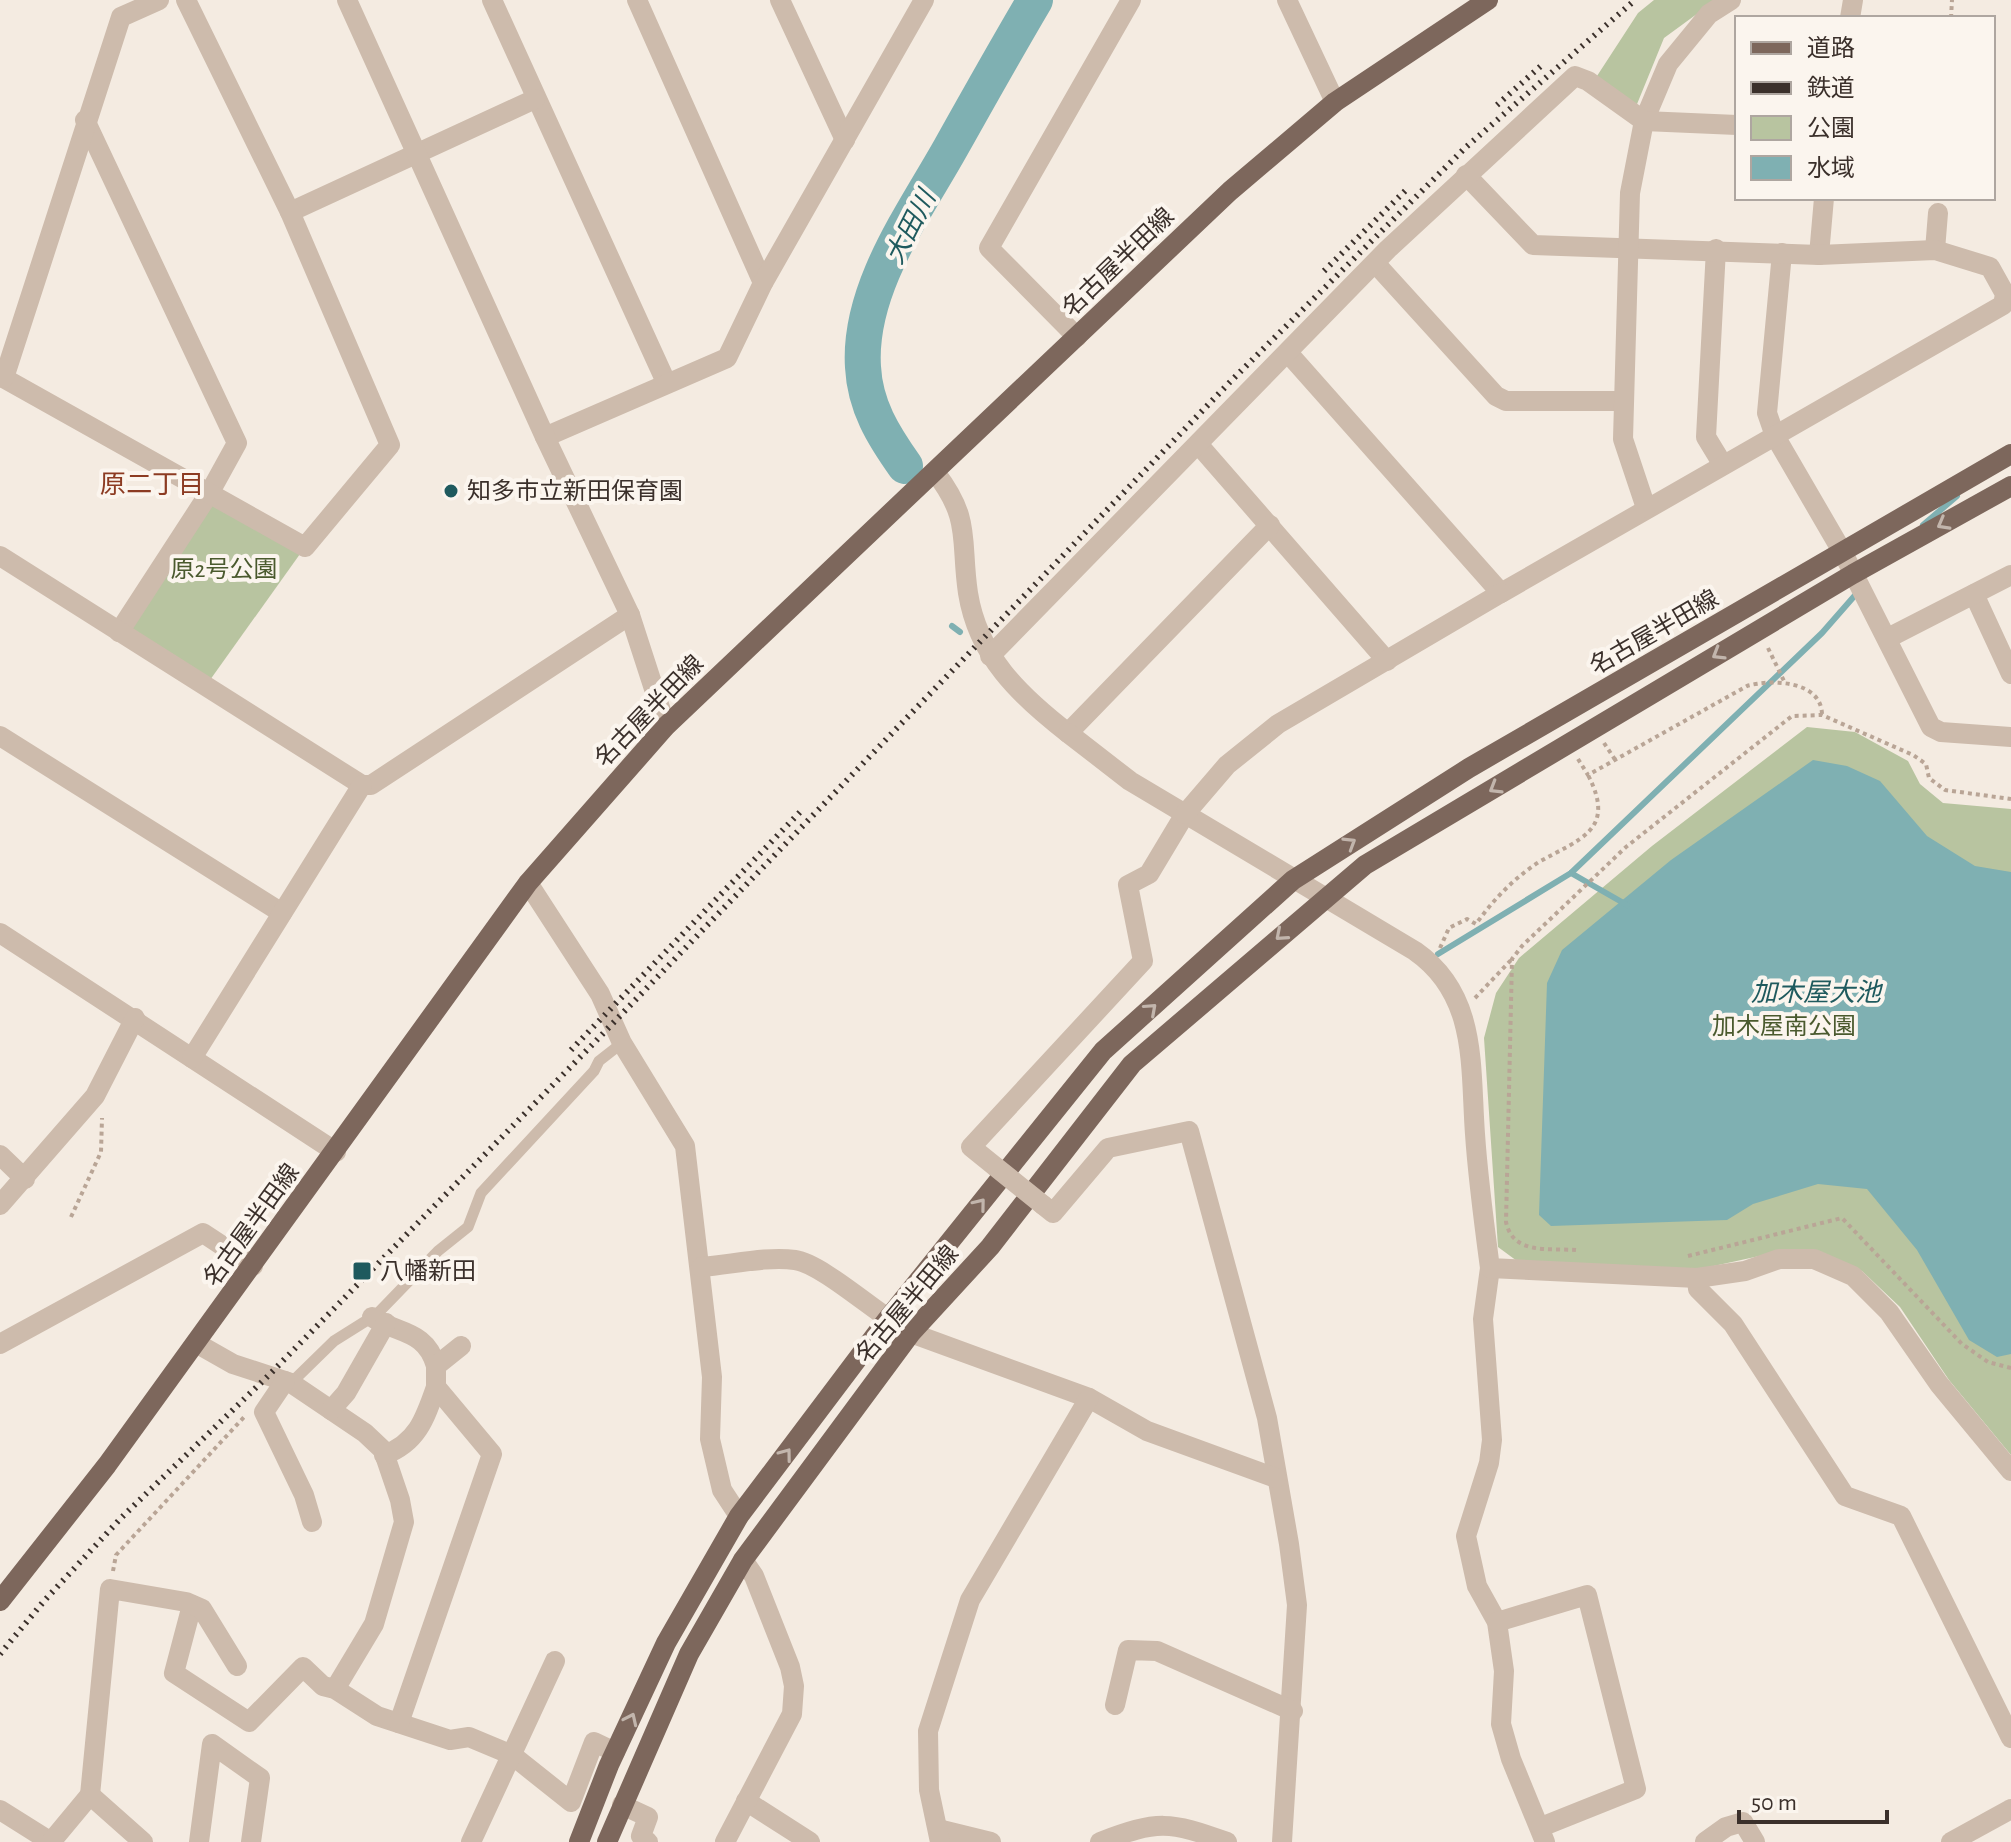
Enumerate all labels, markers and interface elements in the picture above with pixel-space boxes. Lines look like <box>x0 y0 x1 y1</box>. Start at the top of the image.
legend <box>1735 16 1995 200</box>
text: 道路 <box>1807 35 1855 61</box>
text: 鉄道 <box>1807 75 1855 101</box>
text: 公園 <box>1807 116 1855 141</box>
text: 水域 <box>1807 155 1855 181</box>
water label: 大田川 <box>881 184 942 268</box>
street label: 名古屋半田線 <box>1057 203 1179 321</box>
district label: 原二丁目 <box>100 472 204 498</box>
place label: 知多市立新田保育園 <box>467 478 683 504</box>
marker: 知多市立新田保育園 <box>442 482 460 500</box>
one-way arrow <box>1937 514 1951 530</box>
park label: 原2号公園 <box>171 557 277 582</box>
street label: 名古屋半田線 <box>1585 585 1723 679</box>
one-way arrow <box>1712 644 1727 660</box>
street label: 名古屋半田線 <box>590 650 708 772</box>
one-way arrow <box>1489 778 1504 794</box>
one-way arrow <box>1342 838 1356 853</box>
one-way arrow <box>1276 925 1291 940</box>
water label: 加木屋大池 <box>1751 979 1884 1006</box>
one-way arrow <box>1141 1004 1156 1018</box>
park label: 加木屋南公園 <box>1712 1013 1856 1039</box>
street label: 名古屋半田線 <box>198 1159 304 1291</box>
one-way arrow <box>971 1198 985 1213</box>
street label: 名古屋半田線 <box>851 1240 963 1368</box>
place label: 八幡新田 <box>380 1258 476 1284</box>
marker: 八幡新田 <box>351 1260 373 1282</box>
one-way arrow <box>777 1448 791 1462</box>
one-way arrow <box>621 1712 637 1727</box>
scale bar <box>1739 1774 1887 1824</box>
text: 50 m <box>1751 1791 1797 1815</box>

